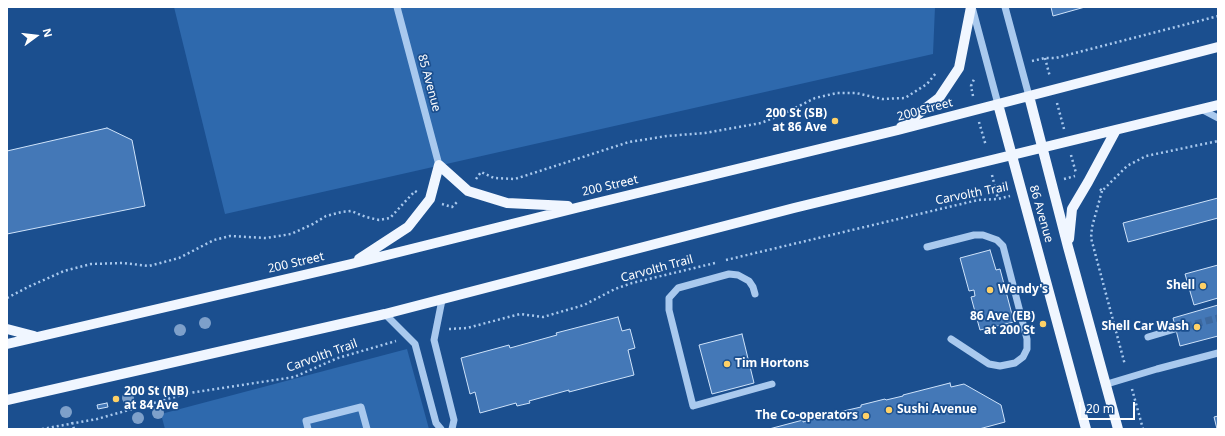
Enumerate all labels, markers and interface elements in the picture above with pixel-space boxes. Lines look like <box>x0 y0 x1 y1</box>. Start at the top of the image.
north arrow <box>16 16 56 56</box>
text: N <box>40 26 56 39</box>
street label: 85 Avenue <box>414 53 444 113</box>
street label: 200 Street <box>896 96 954 124</box>
place label: 200 St (SB) at 86 Ave <box>766 107 827 135</box>
marker: 200 St (SB) at 86 Ave <box>830 116 840 126</box>
street label: 200 Street <box>581 173 639 199</box>
street label: Carvolth Trail <box>934 180 1010 208</box>
street label: 86 Avenue <box>1026 184 1056 244</box>
street label: 200 Street <box>267 250 325 276</box>
street label: Carvolth Trail <box>619 252 695 286</box>
place label: Shell <box>1166 279 1195 293</box>
marker: Shell <box>1198 281 1208 291</box>
place label: Wendy's <box>998 283 1048 297</box>
marker: Wendy's <box>985 285 995 295</box>
place label: 86 Ave (EB) at 200 St <box>970 310 1035 338</box>
marker: 86 Ave (EB) at 200 St <box>1038 319 1048 329</box>
place label: Shell Car Wash <box>1101 320 1189 334</box>
marker: Shell Car Wash <box>1192 322 1202 332</box>
street label: Carvolth Trail <box>285 337 359 375</box>
place label: Tim Hortons <box>735 357 809 371</box>
marker: Tim Hortons <box>722 359 732 369</box>
place label: 200 St (NB) at 84 Ave <box>124 385 189 413</box>
marker: 200 St (NB) at 84 Ave <box>111 394 121 404</box>
scale bar <box>1081 394 1137 420</box>
text: 20 m <box>1086 400 1114 417</box>
place label: Sushi Avenue <box>897 403 977 417</box>
marker: Sushi Avenue <box>884 405 894 415</box>
place label: The Co-operators <box>755 409 858 423</box>
marker: The Co-operators <box>861 411 871 421</box>

